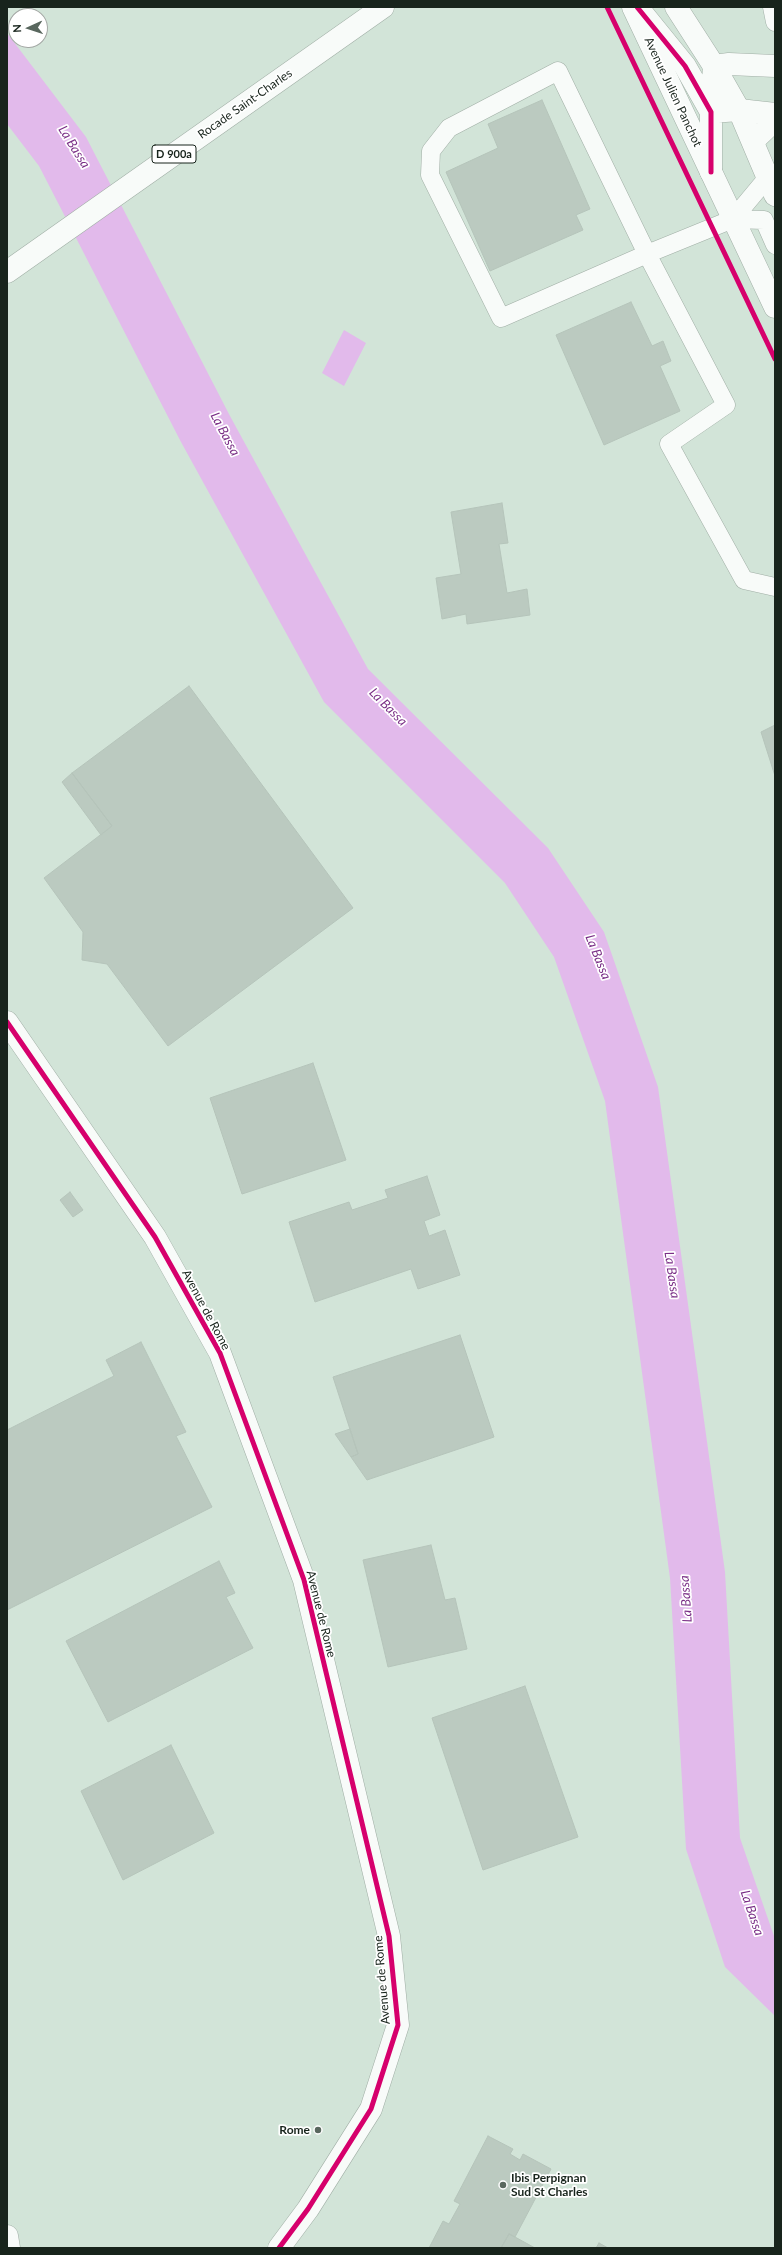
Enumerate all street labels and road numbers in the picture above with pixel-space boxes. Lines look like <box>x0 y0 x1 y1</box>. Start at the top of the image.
street label: Avenue Julien Panchot <box>641 35 705 149</box>
street label: Rocade Saint-Charles <box>195 66 295 142</box>
road number: D 900a <box>152 145 196 163</box>
street label: Avenue de Rome <box>179 1267 233 1353</box>
street label: Avenue de Rome <box>303 1569 339 1659</box>
street label: Avenue de Rome <box>371 1935 393 2025</box>

